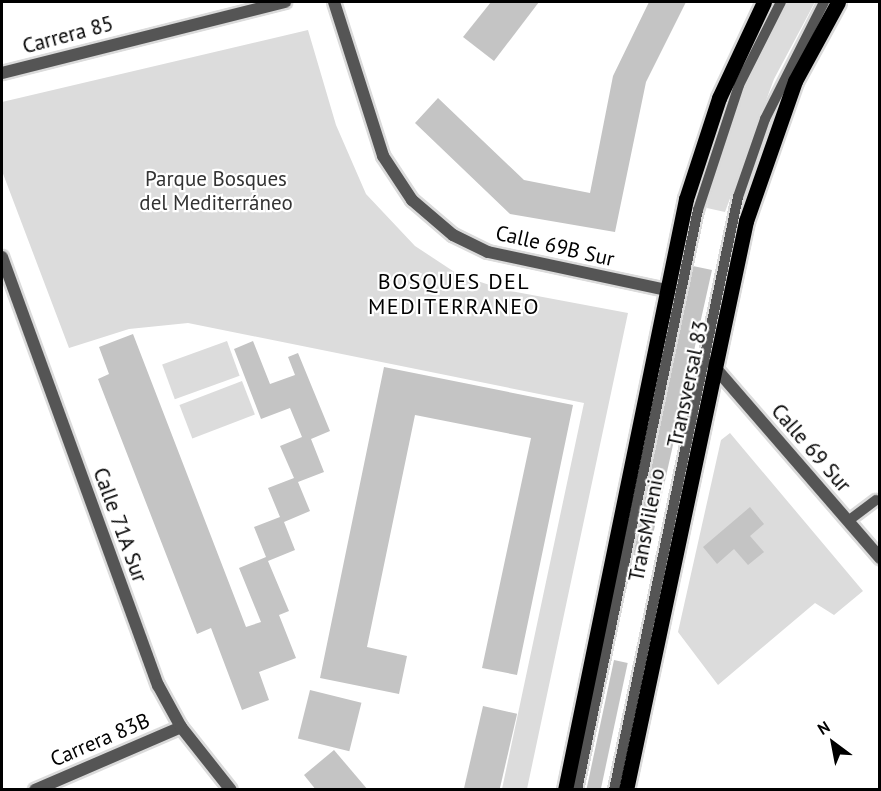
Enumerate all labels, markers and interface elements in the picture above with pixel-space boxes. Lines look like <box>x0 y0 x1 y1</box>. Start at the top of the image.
street label: Carrera 85 <box>20 11 116 59</box>
park label: Parque Bosques del Mediterráneo <box>139 166 293 216</box>
street label: Calle 69B Sur <box>493 220 617 272</box>
district label: BOSQUES DEL MEDITERRANEO <box>368 268 540 320</box>
street label: Transversal 83 <box>662 318 714 450</box>
street label: Calle 69 Sur <box>766 399 856 497</box>
street label: Calle 71A Sur <box>87 464 153 586</box>
street label: TransMilenio <box>624 466 670 584</box>
street label: Carrera 83B <box>47 708 153 772</box>
north arrow <box>803 713 863 773</box>
text: N <box>814 716 833 739</box>

